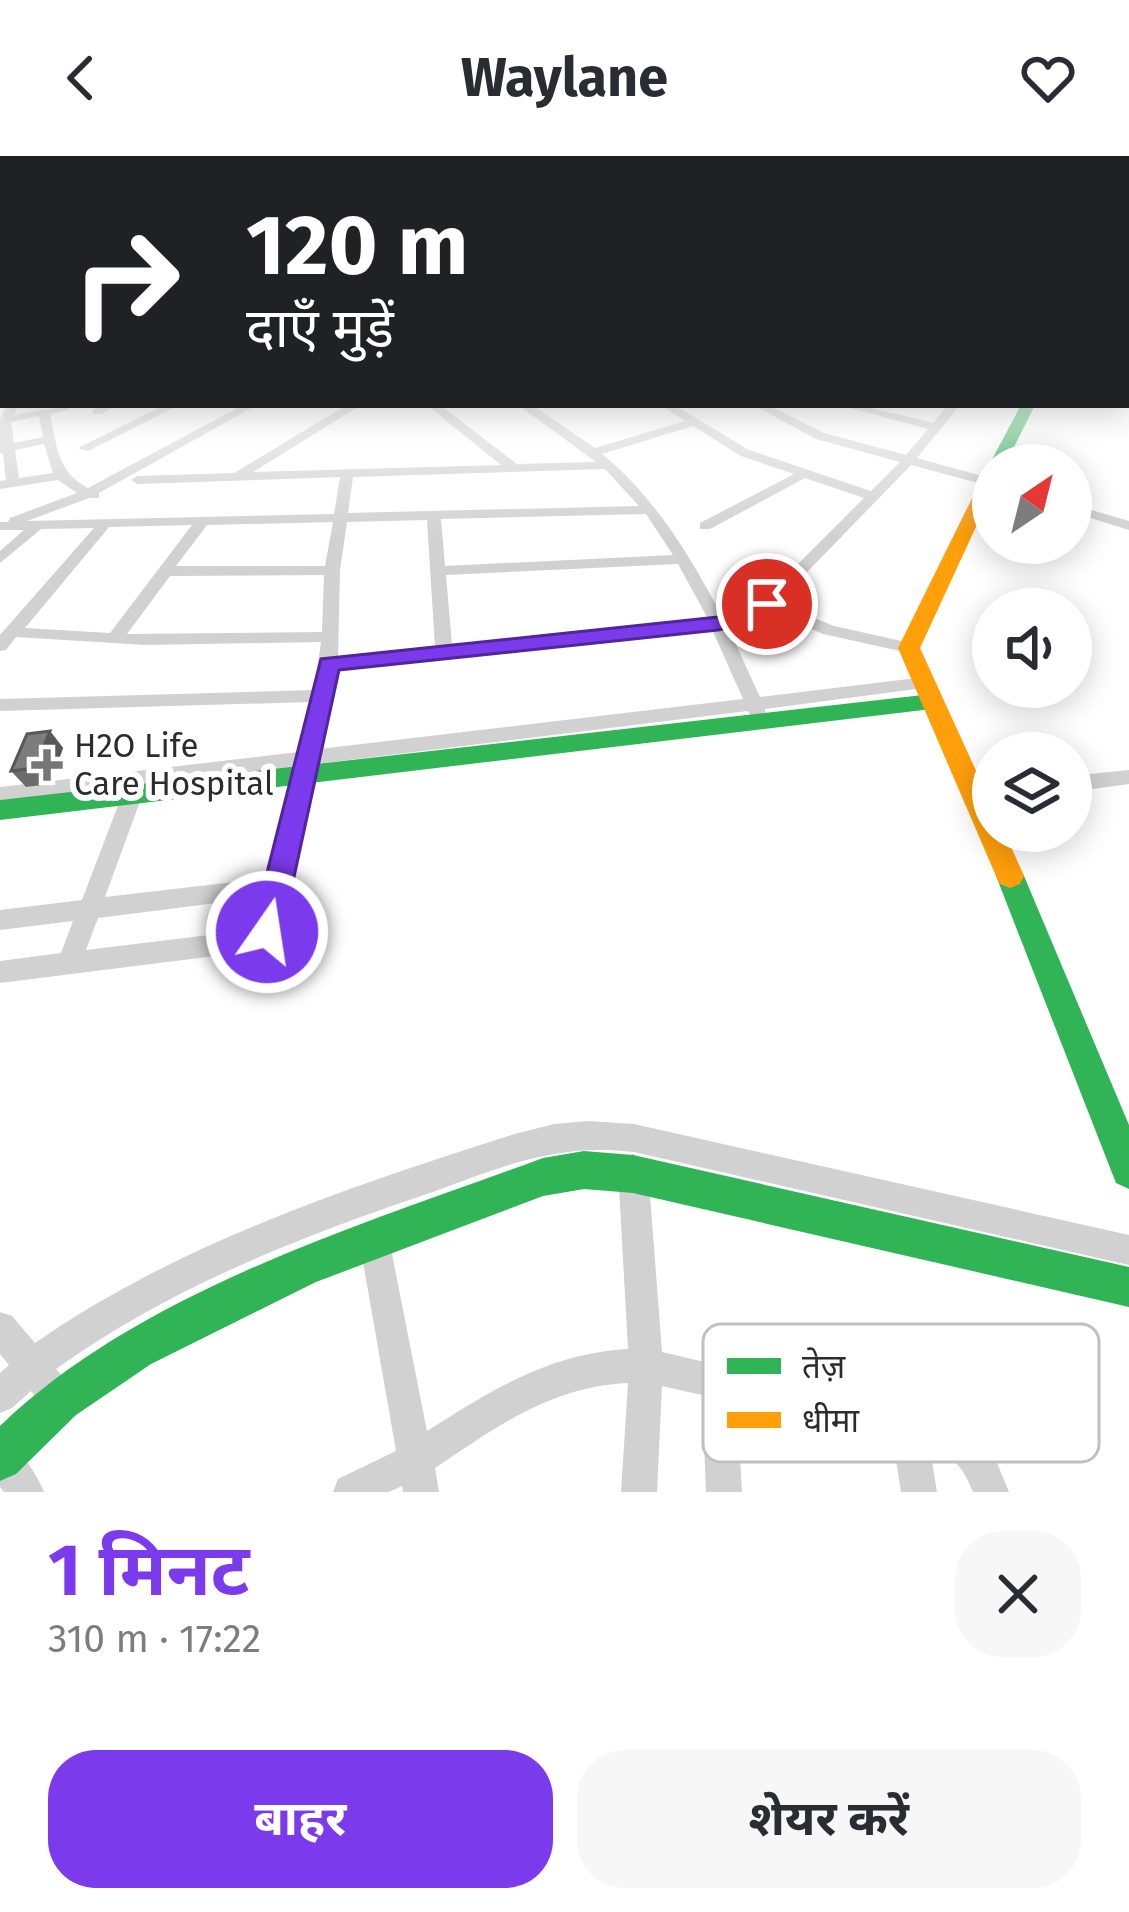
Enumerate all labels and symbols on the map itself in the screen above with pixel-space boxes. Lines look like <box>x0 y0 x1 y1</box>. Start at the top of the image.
north arrow <box>972 444 1092 564</box>
pin <box>716 553 818 655</box>
place label: H2O Life Care Hospital <box>74 726 274 804</box>
marker: H2O Life Care Hospital <box>31 749 63 781</box>
position arrow <box>204 869 330 995</box>
legend <box>703 1324 1099 1462</box>
text: तेज़ <box>802 1347 846 1387</box>
text: धीमा <box>802 1401 861 1441</box>

